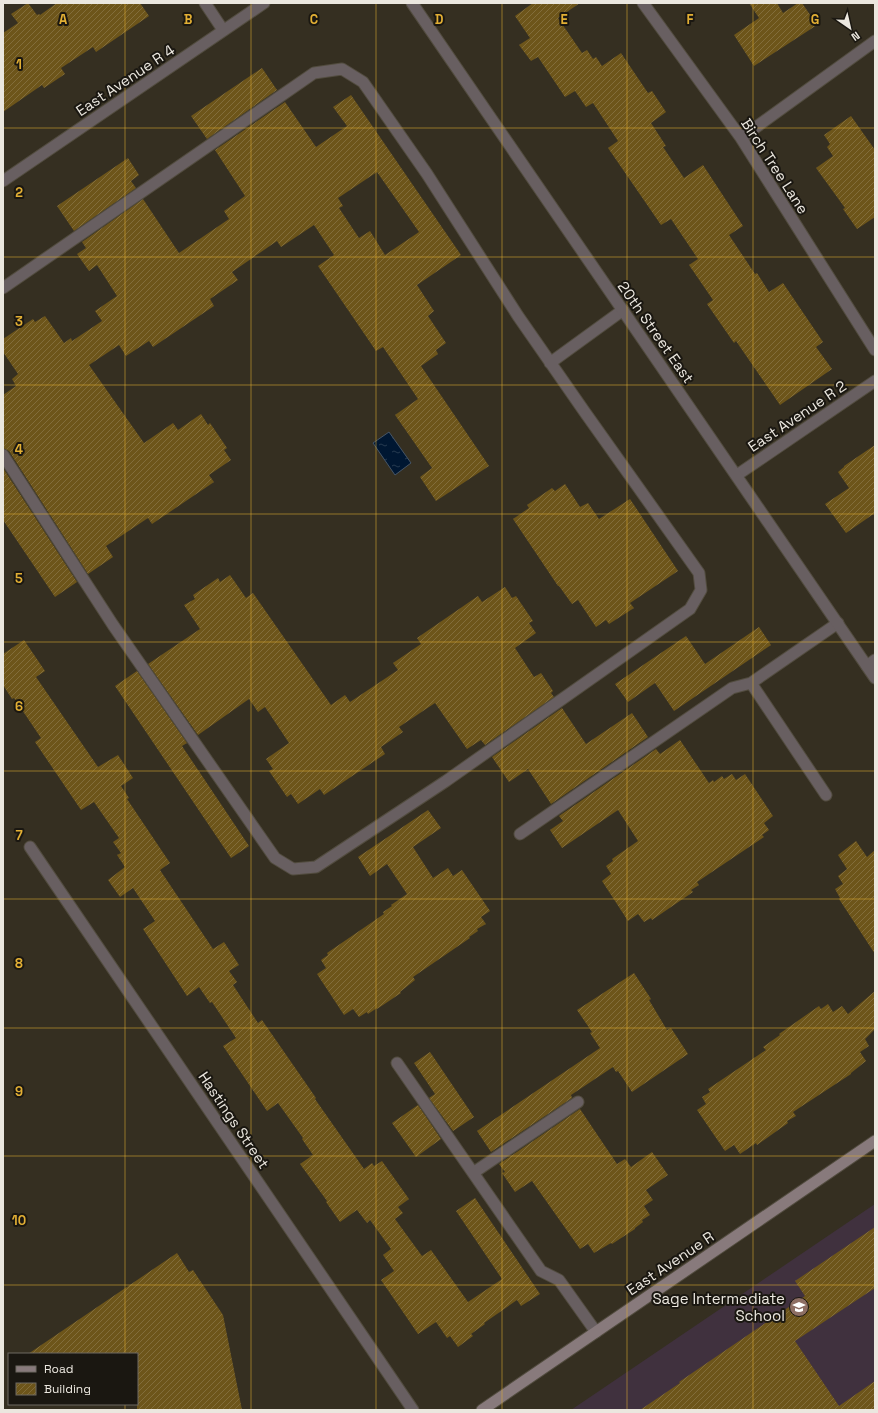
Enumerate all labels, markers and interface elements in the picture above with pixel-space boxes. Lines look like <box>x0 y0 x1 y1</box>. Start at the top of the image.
north arrow <box>830 8 870 48</box>
text: A <box>59 11 68 28</box>
text: B <box>184 11 193 28</box>
text: C <box>310 11 318 28</box>
text: D <box>435 11 444 28</box>
text: E <box>560 11 568 28</box>
text: F <box>687 11 694 28</box>
text: G <box>811 11 819 28</box>
text: N <box>849 28 863 44</box>
street label: East Avenue R 4 <box>72 40 178 120</box>
text: 1 <box>16 56 22 73</box>
street label: Birch Tree Lane <box>737 115 813 217</box>
text: 2 <box>15 184 23 201</box>
street label: 20th Street East <box>614 277 698 387</box>
text: 3 <box>15 313 23 330</box>
street label: East Avenue R 2 <box>744 376 850 456</box>
text: 4 <box>15 441 23 458</box>
text: 5 <box>15 570 23 587</box>
text: 6 <box>15 698 23 715</box>
text: 7 <box>15 827 23 844</box>
text: 8 <box>15 955 23 972</box>
street label: Hastings Street <box>194 1068 274 1172</box>
text: 9 <box>15 1083 23 1100</box>
text: 10 <box>12 1212 26 1229</box>
street label: East Avenue R <box>623 1227 717 1299</box>
place label: Sage Intermediate School <box>652 1289 785 1325</box>
school or university icon: Sage Intermediate School <box>788 1296 810 1318</box>
legend <box>8 1353 138 1405</box>
text: Road <box>44 1361 73 1377</box>
text: Building <box>44 1381 91 1397</box>

